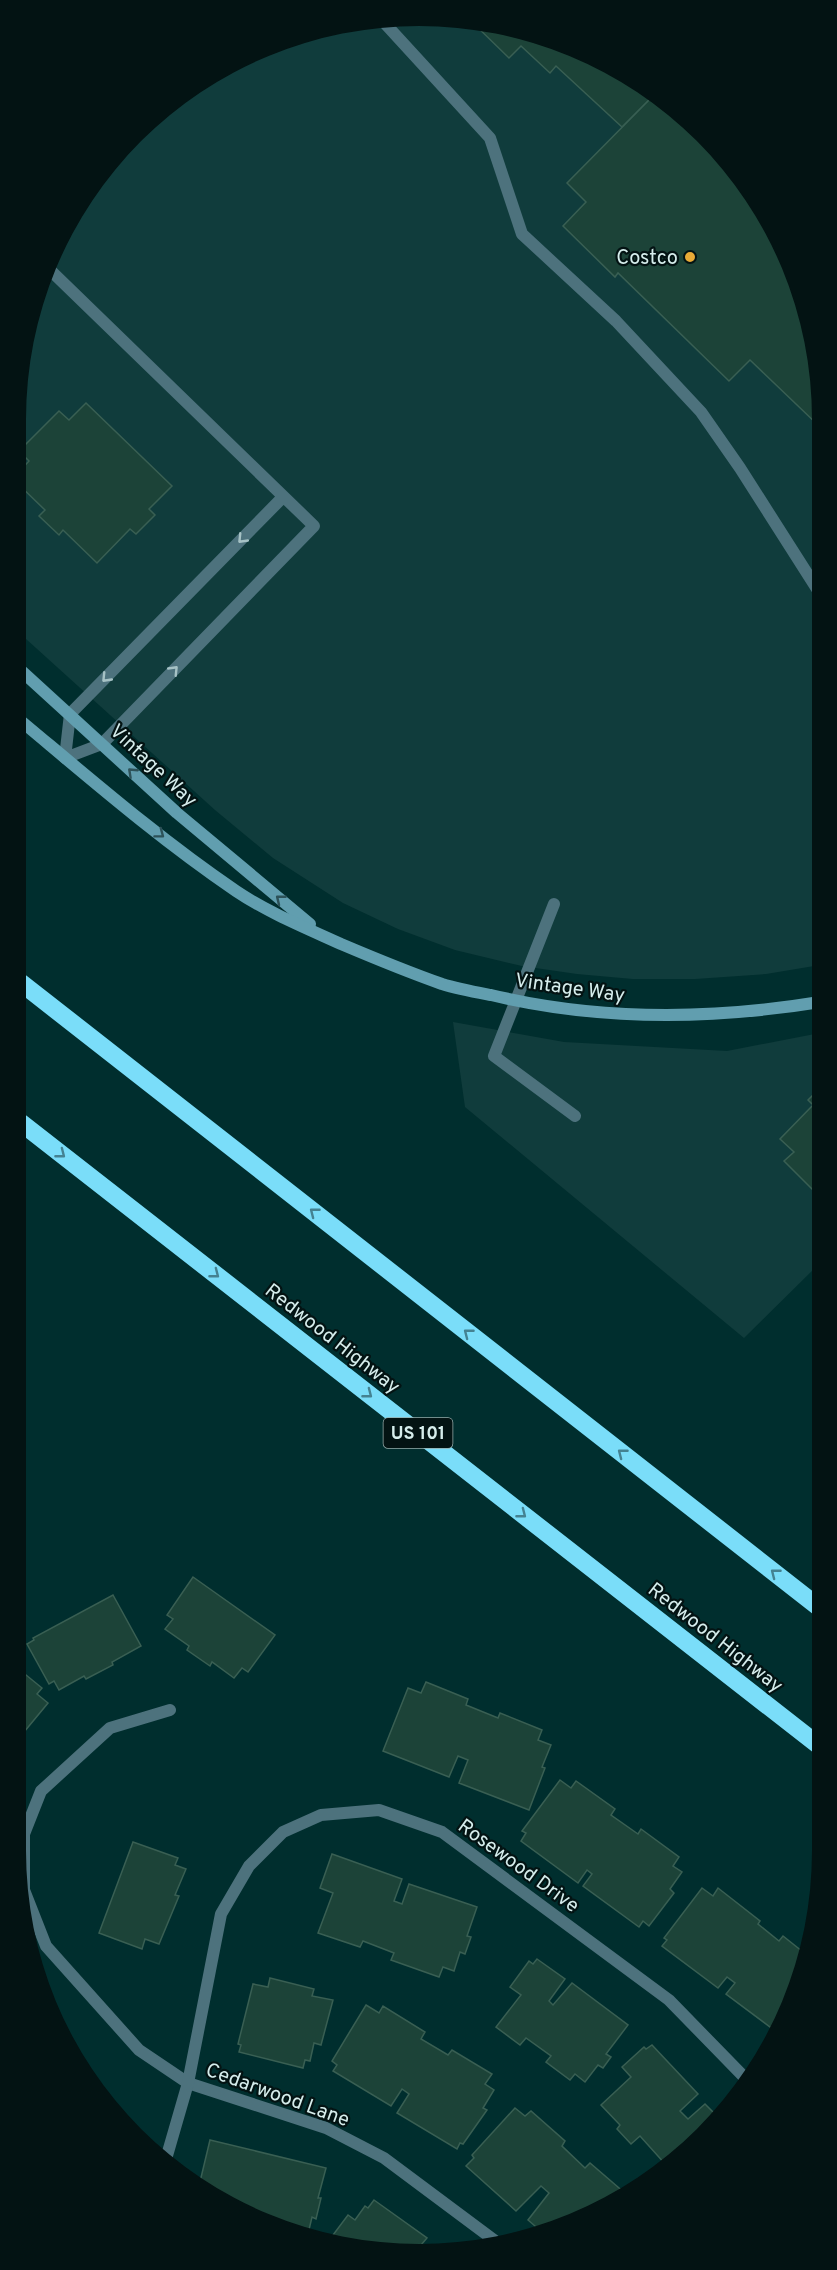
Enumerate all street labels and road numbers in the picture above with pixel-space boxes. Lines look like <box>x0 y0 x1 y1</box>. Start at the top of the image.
street label: Vintage Way <box>103 719 202 814</box>
street label: Vintage Way <box>513 968 626 1010</box>
street label: Redwood Highway <box>259 1279 405 1401</box>
road number: US 101 <box>384 1418 452 1448</box>
street label: Redwood Highway <box>642 1578 788 1700</box>
street label: Rosewood Drive <box>452 1814 584 1919</box>
street label: Cedarwood Lane <box>202 2058 353 2134</box>

